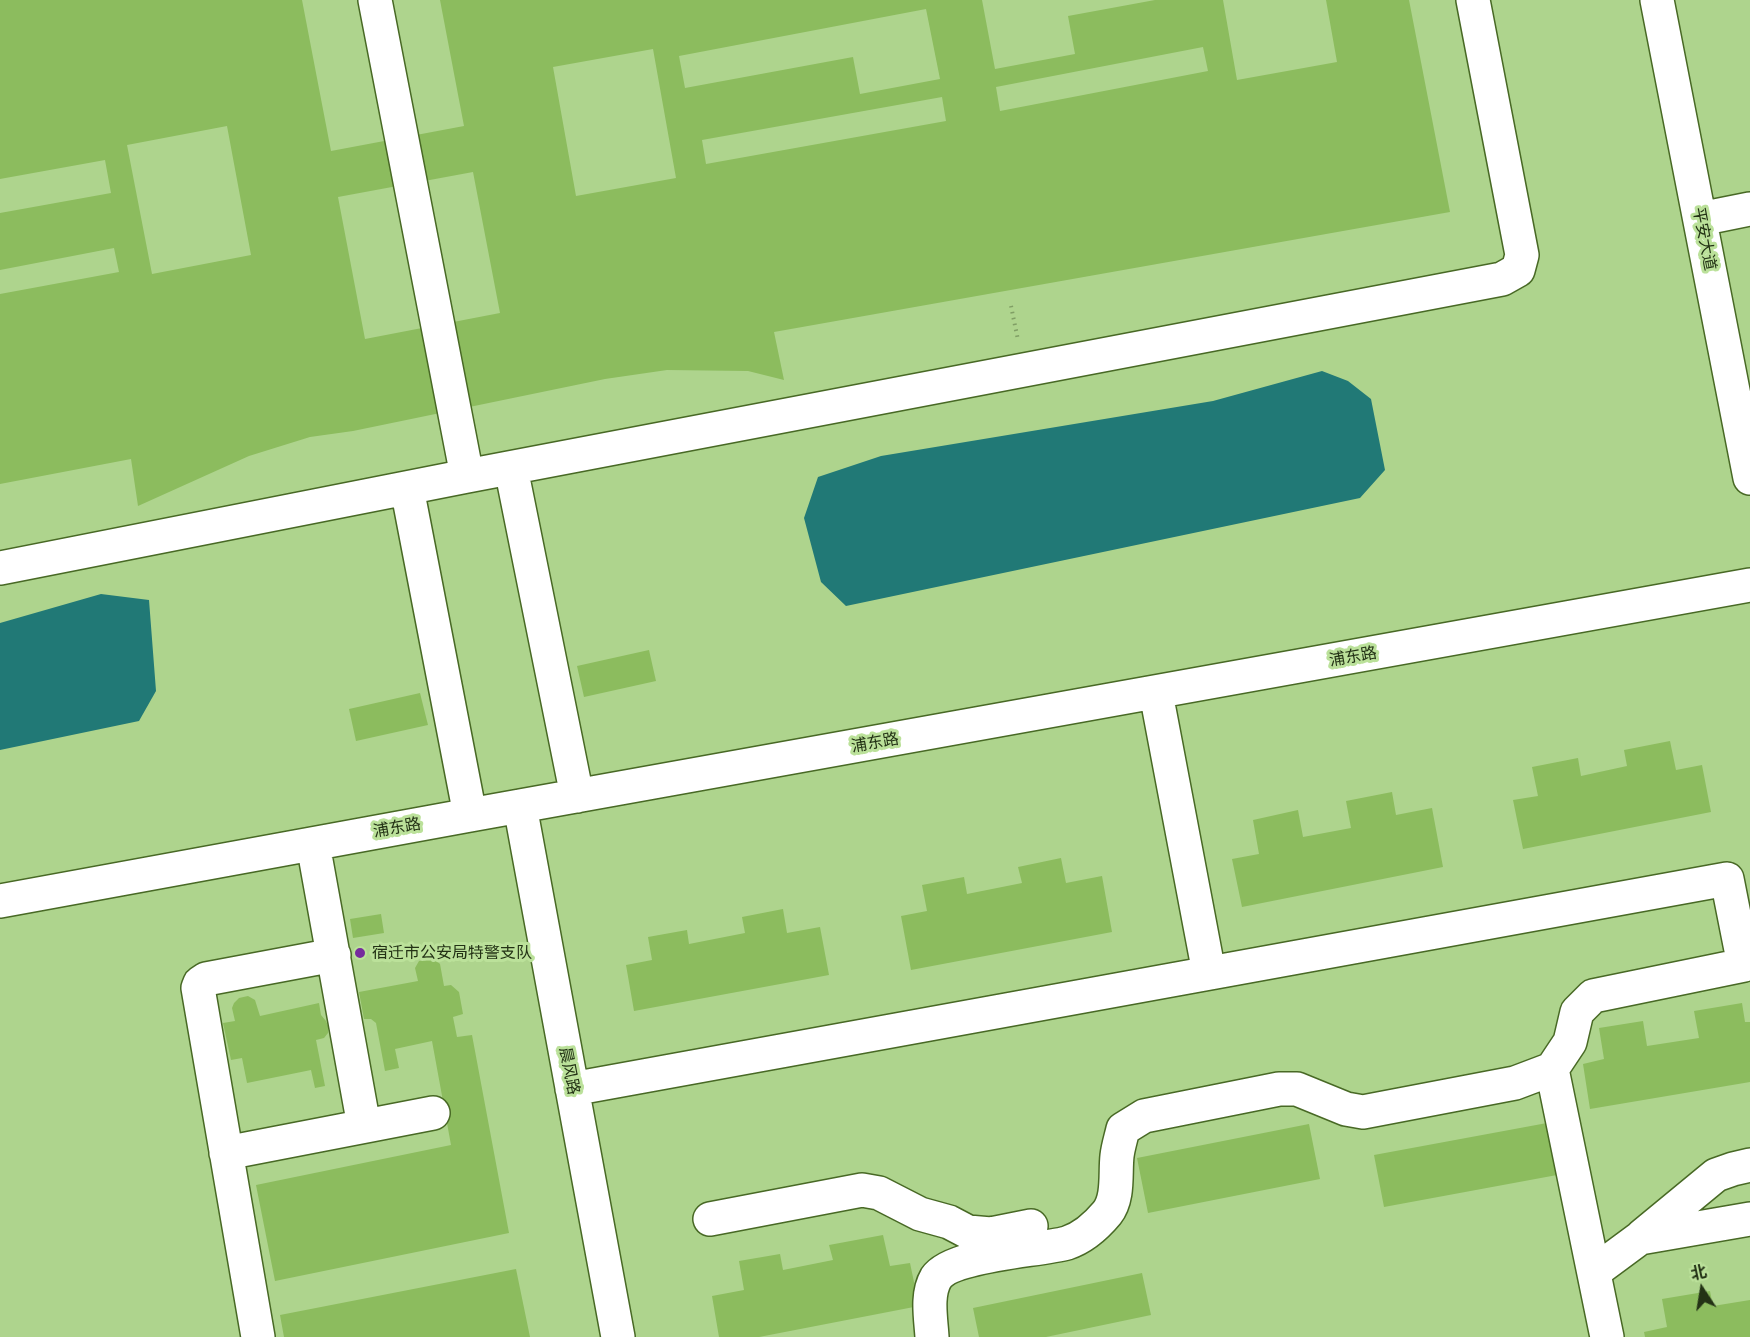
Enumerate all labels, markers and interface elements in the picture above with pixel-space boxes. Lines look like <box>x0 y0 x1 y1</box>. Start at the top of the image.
street label: 平安大道 <box>1688 206 1720 272</box>
street label: 浦东路 <box>1328 643 1378 671</box>
street label: 浦东路 <box>850 729 900 757</box>
street label: 浦东路 <box>372 814 422 842</box>
place label: 宿迁市公安局特警支队 <box>372 943 532 963</box>
marker: 宿迁市公安局特警支队 <box>353 946 367 960</box>
street label: 晨风路 <box>555 1046 583 1096</box>
text: 北 <box>1688 1258 1709 1285</box>
north arrow <box>1672 1259 1732 1319</box>

